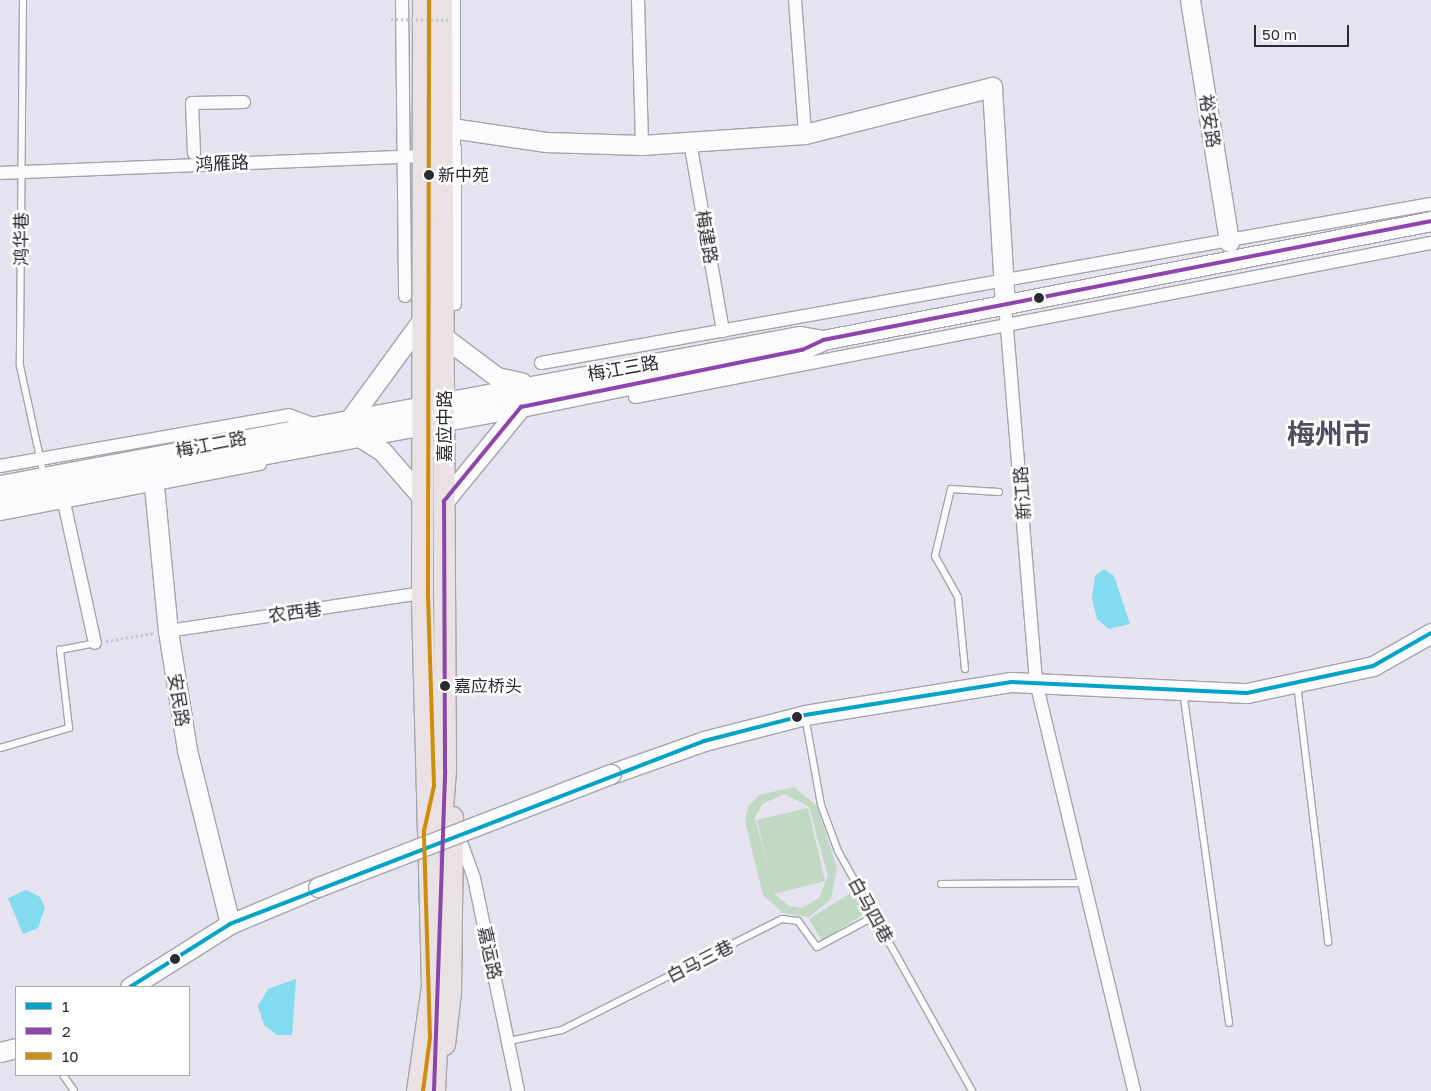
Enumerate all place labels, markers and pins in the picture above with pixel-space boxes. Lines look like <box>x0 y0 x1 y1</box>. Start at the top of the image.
place label: 新中苑 <box>438 165 489 185</box>
marker: 新中苑 <box>424 170 434 180</box>
unlabelled marker <box>1034 293 1044 303</box>
place label: 嘉应桥头 <box>454 676 522 696</box>
marker: 嘉应桥头 <box>440 681 450 691</box>
unlabelled marker <box>792 712 802 722</box>
unlabelled marker <box>170 954 180 964</box>

